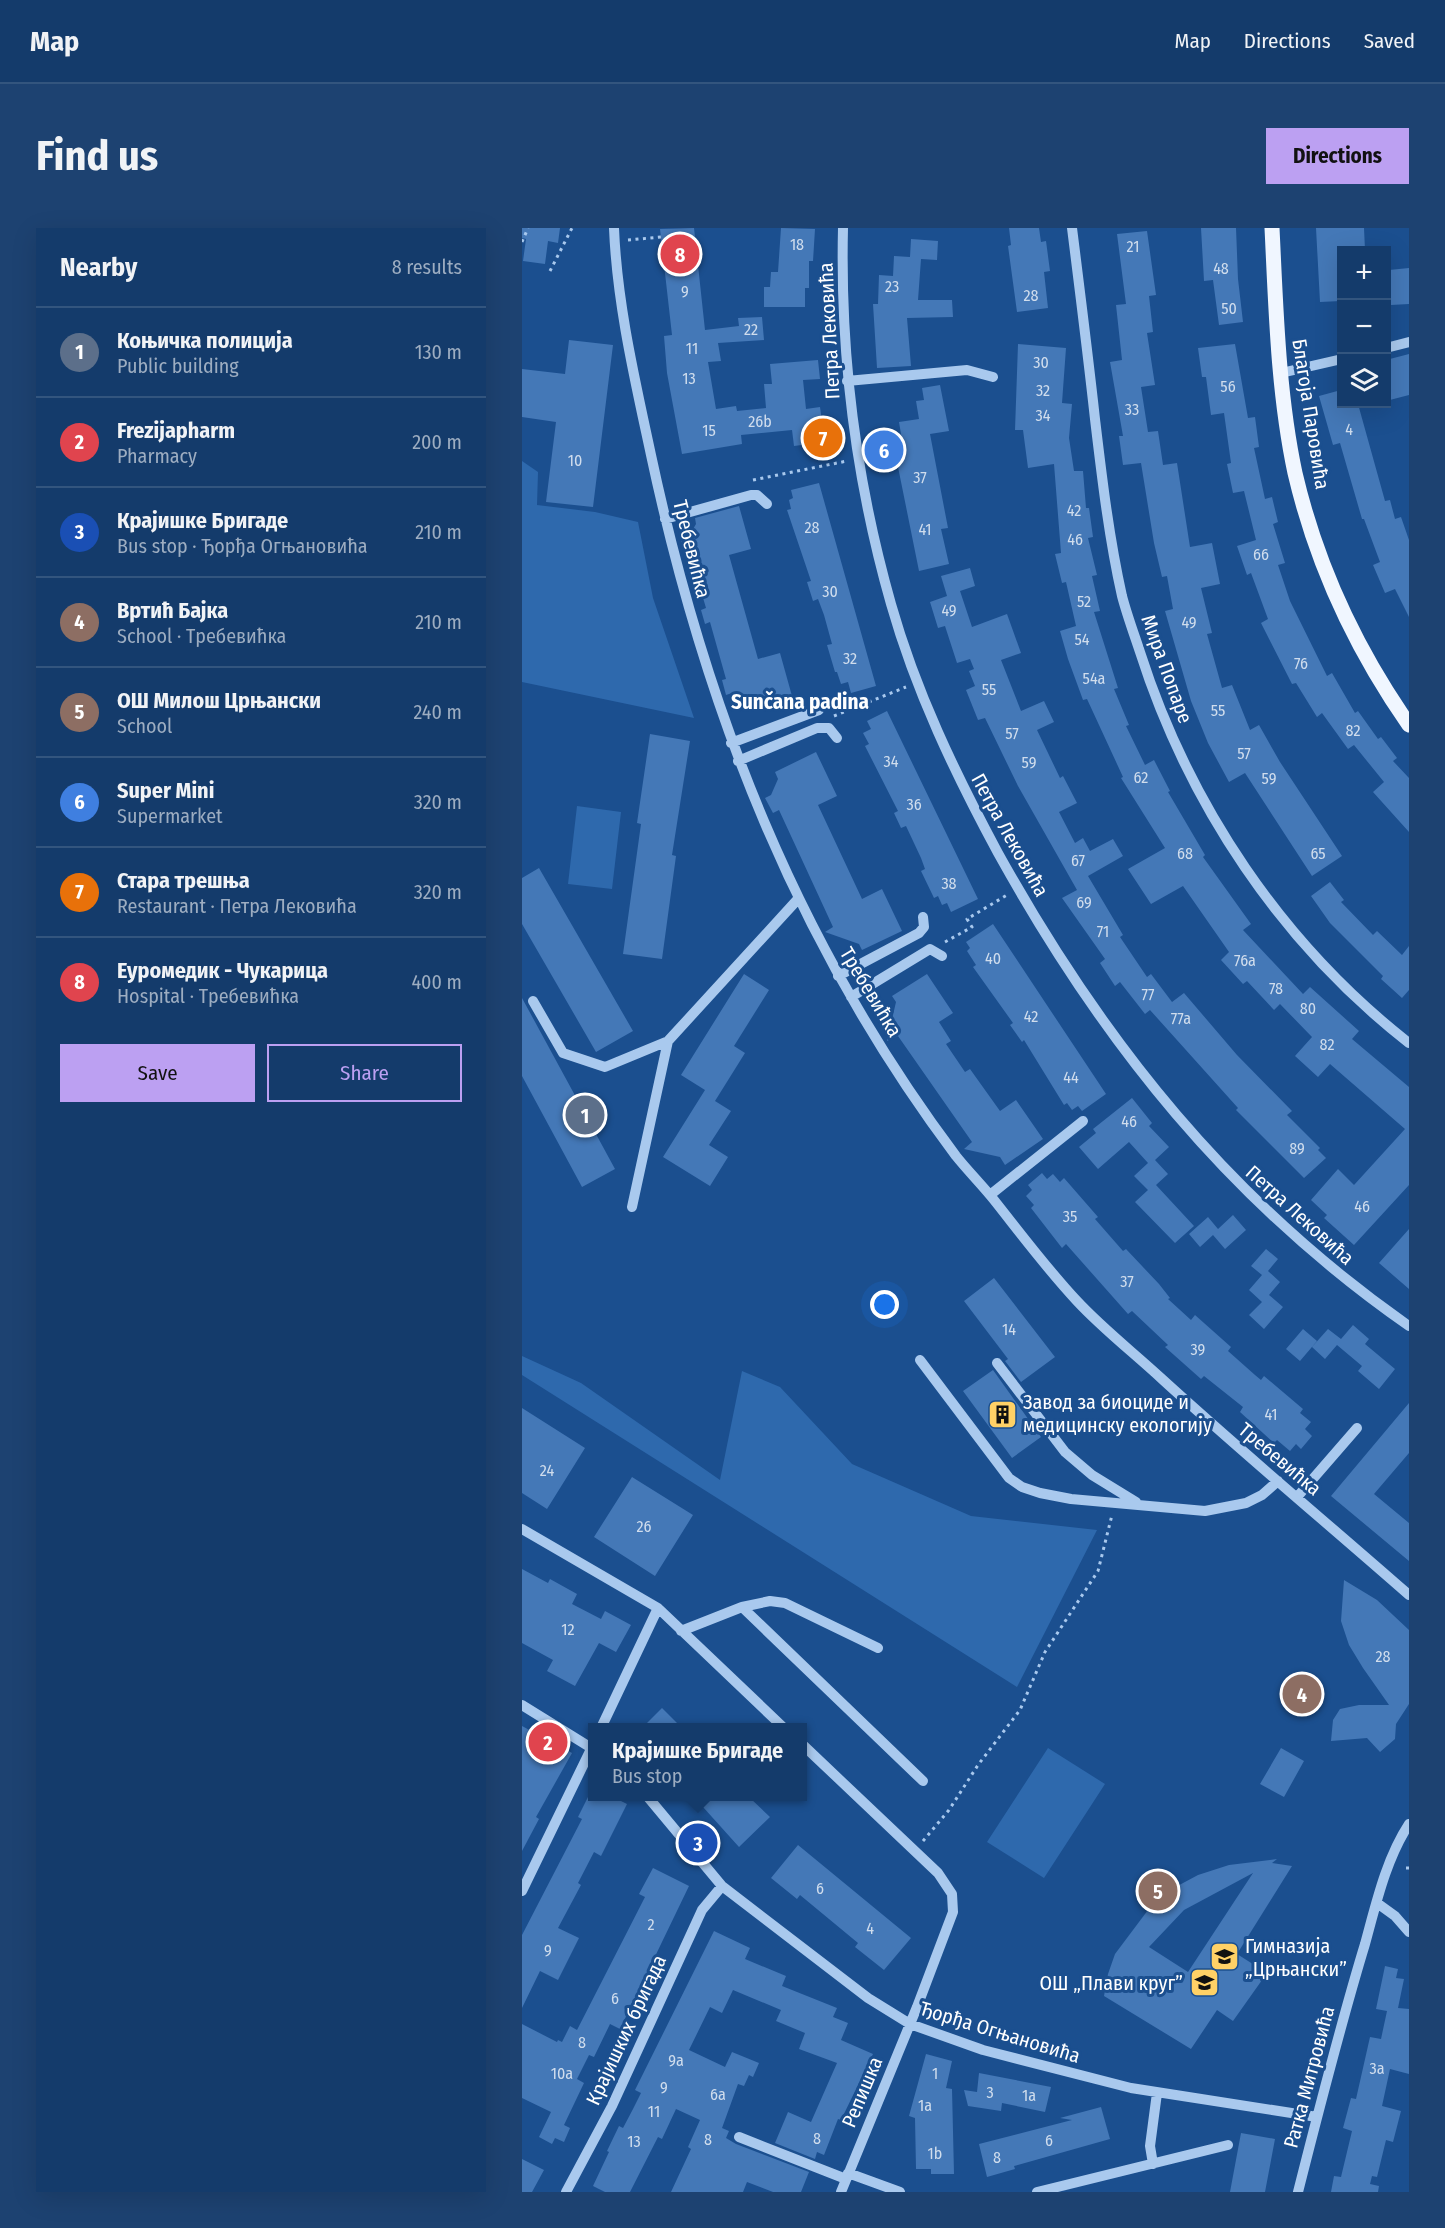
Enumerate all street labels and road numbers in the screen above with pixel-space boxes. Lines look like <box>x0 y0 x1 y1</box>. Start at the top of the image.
street label: Петра Лековића <box>813 262 845 400</box>
street label: Благоја Паровића <box>1287 337 1335 491</box>
street label: Требевићка <box>668 497 716 601</box>
street label: Мира Попаре <box>1136 612 1198 726</box>
street label: Петра Лековића <box>966 769 1054 901</box>
street label: Требевићка <box>835 943 907 1041</box>
street label: Петра Лековића <box>1241 1160 1359 1270</box>
street label: Требевићка <box>1234 1418 1326 1500</box>
street label: Крајишких бригада <box>581 1951 671 2109</box>
street label: Ђорђа Огњановића <box>917 1996 1083 2068</box>
street label: Ратка Митровића <box>1279 2003 1339 2151</box>
street label: Репишка <box>836 2053 888 2131</box>

